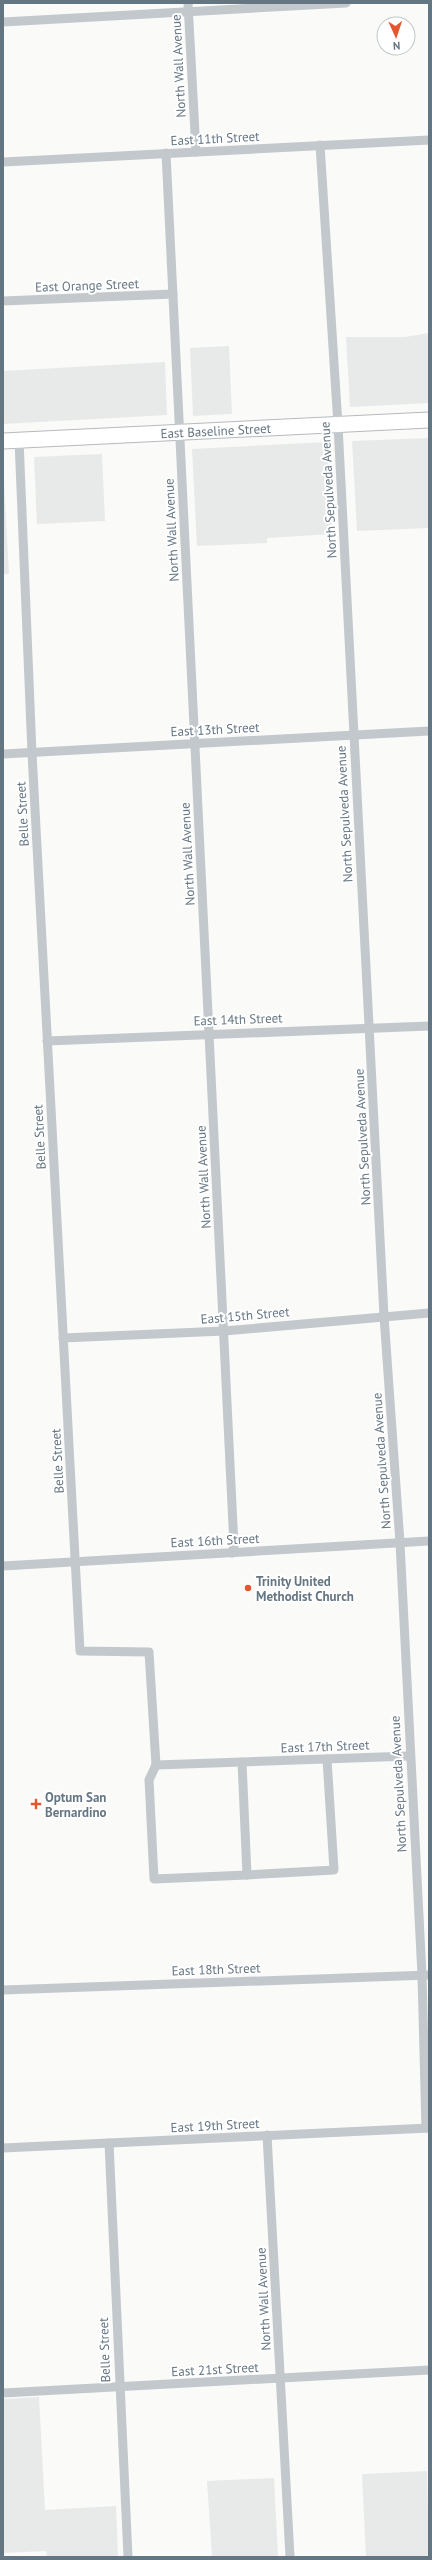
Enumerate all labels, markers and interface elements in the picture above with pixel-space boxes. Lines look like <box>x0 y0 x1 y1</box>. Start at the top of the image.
street label: North Wall Avenue <box>167 14 190 118</box>
north arrow <box>376 16 416 56</box>
text: N <box>393 39 401 53</box>
street label: East 11th Street <box>170 128 261 149</box>
street label: East Orange Street <box>35 275 140 296</box>
street label: East Baseline Street <box>160 420 272 442</box>
street label: North Sepulveda Avenue <box>316 421 341 559</box>
street label: North Wall Avenue <box>160 478 183 582</box>
street label: East 13th Street <box>170 719 261 740</box>
street label: North Sepulveda Avenue <box>332 745 357 883</box>
street label: Belle Street <box>12 780 33 847</box>
street label: North Wall Avenue <box>176 802 199 906</box>
street label: East 14th Street <box>193 1009 283 1030</box>
street label: North Sepulveda Avenue <box>350 1068 375 1206</box>
street label: Belle Street <box>29 1103 50 1170</box>
street label: North Wall Avenue <box>192 1125 215 1229</box>
street label: East 15th Street <box>200 1303 291 1328</box>
street label: North Sepulveda Avenue <box>368 1392 395 1530</box>
street label: Belle Street <box>47 1427 68 1494</box>
street label: East 16th Street <box>170 1530 261 1551</box>
place label: Trinity United Methodist Church <box>256 1573 354 1605</box>
marker: Trinity United Methodist Church <box>243 1583 253 1593</box>
street label: North Sepulveda Avenue <box>386 1715 411 1853</box>
street label: East 17th Street <box>280 1736 370 1757</box>
place label: Optum San Bernardino <box>45 1789 107 1821</box>
marker: Optum San Bernardino <box>30 1798 42 1810</box>
street label: East 18th Street <box>171 1959 261 1980</box>
street label: East 19th Street <box>170 2115 261 2136</box>
street label: North Wall Avenue <box>252 2247 275 2351</box>
street label: Belle Street <box>95 2317 114 2383</box>
street label: East 21st Street <box>171 2359 260 2380</box>

